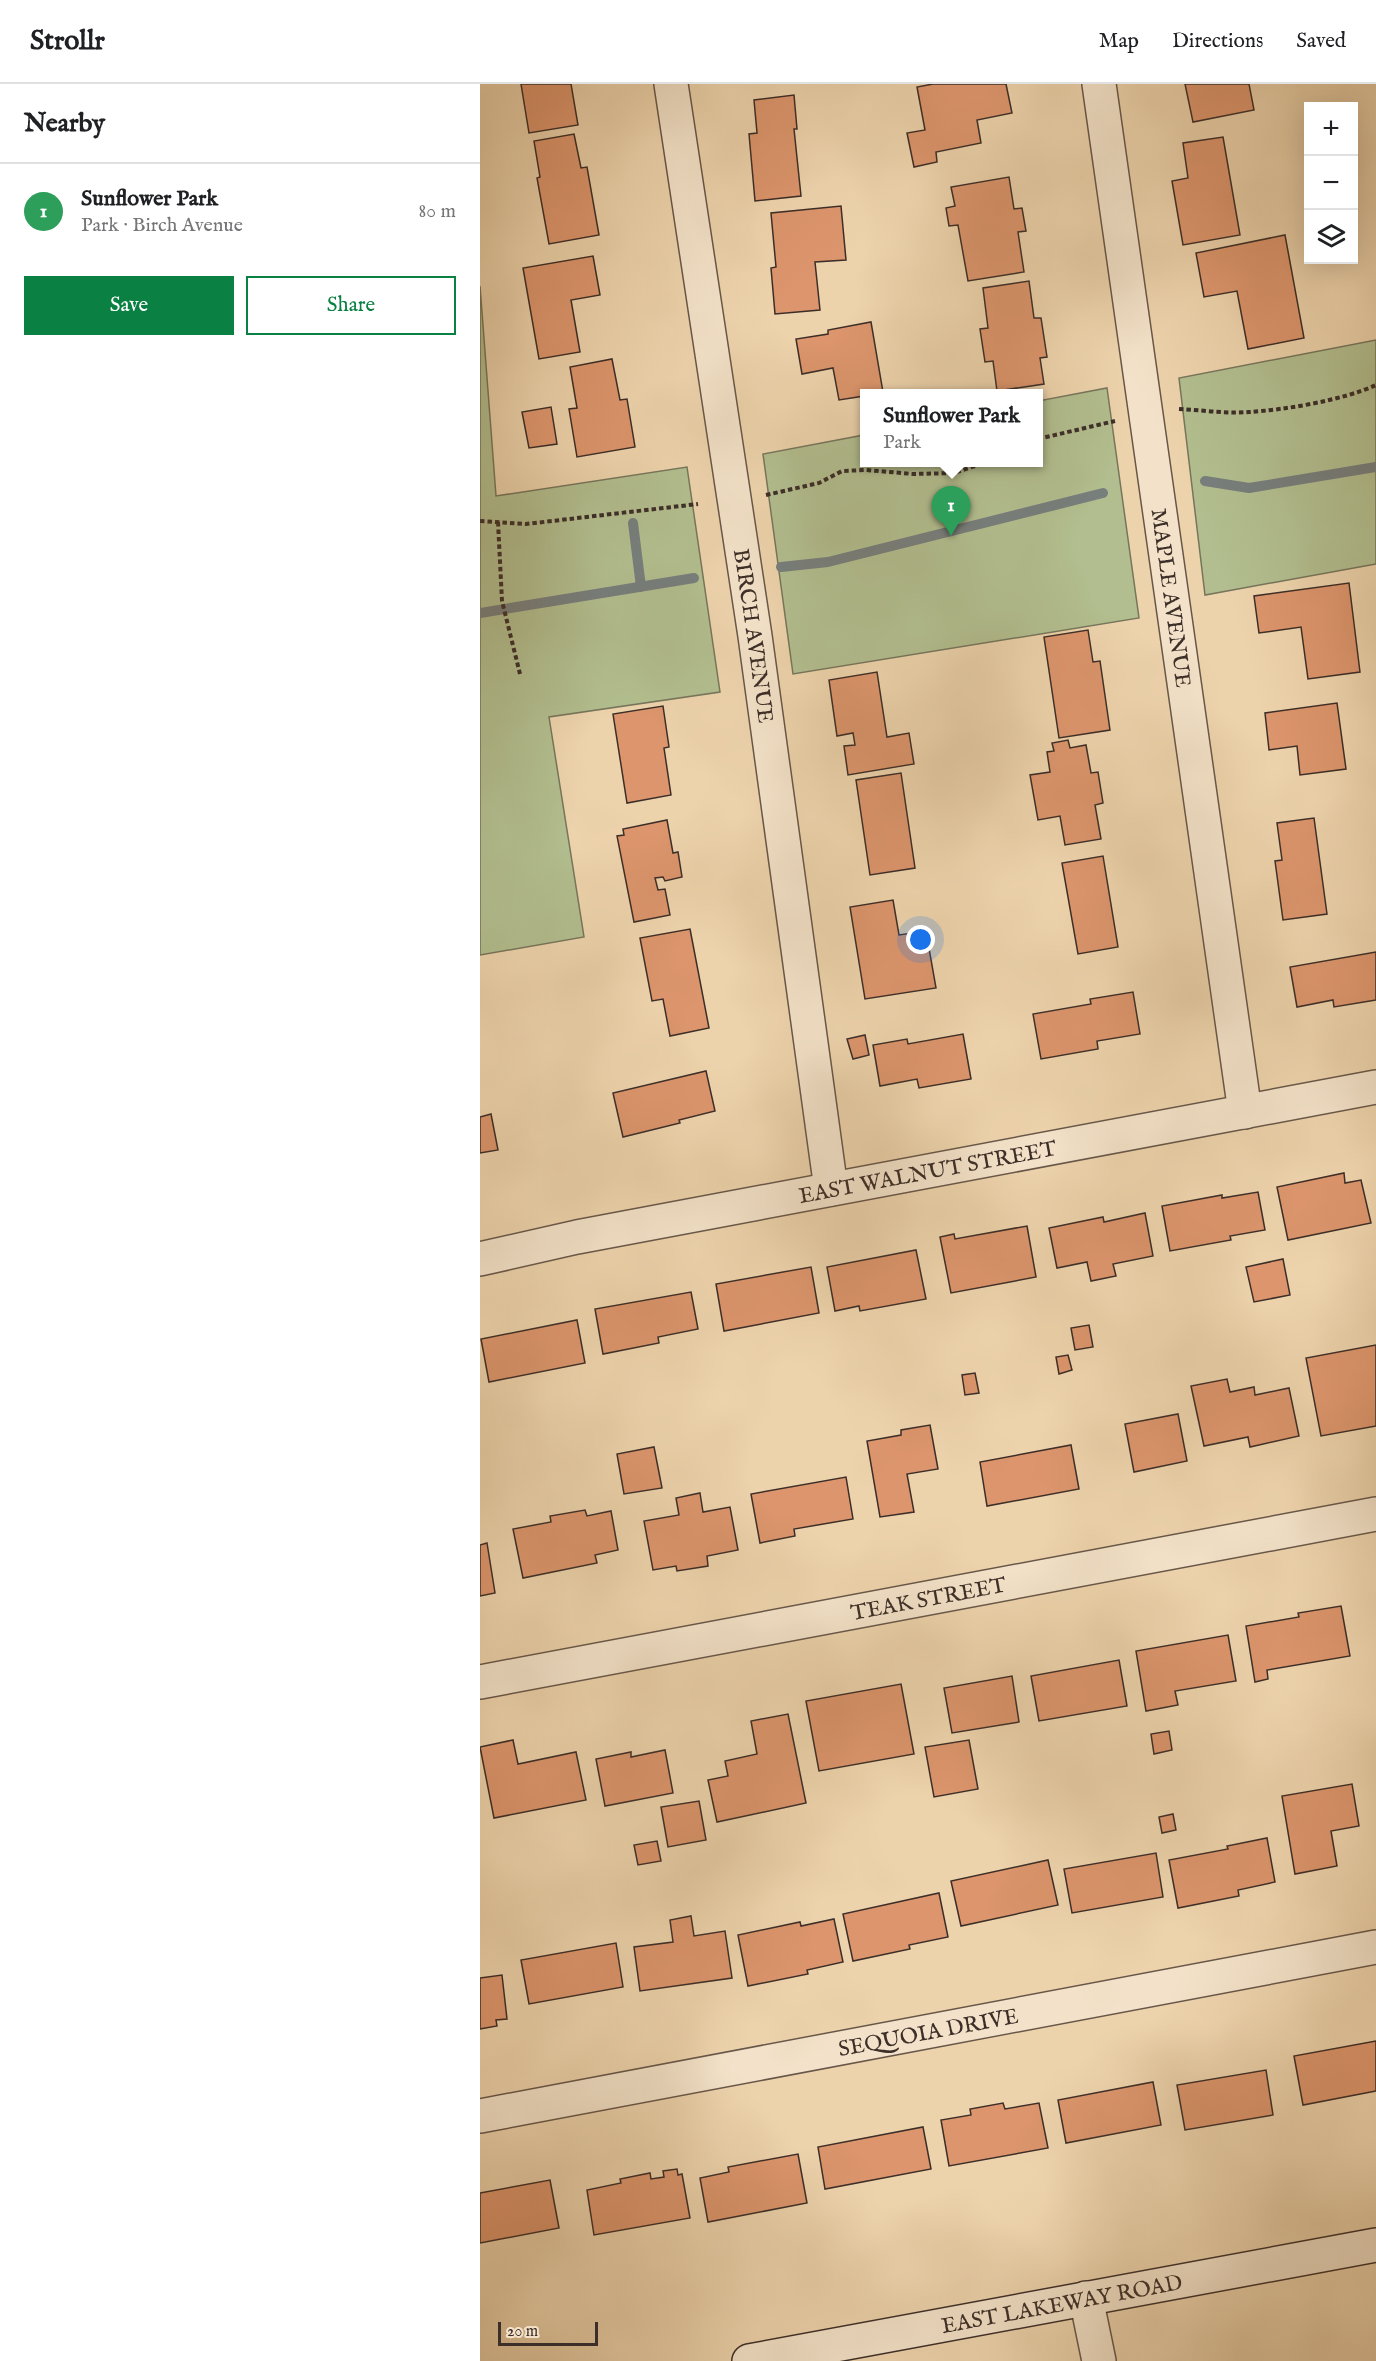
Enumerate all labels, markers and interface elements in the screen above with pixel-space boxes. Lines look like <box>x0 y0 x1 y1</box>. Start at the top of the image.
text: Strollr <box>30 24 105 59</box>
text: Map <box>1099 28 1139 55</box>
text: Directions <box>1172 28 1263 55</box>
text: Saved <box>1296 28 1346 55</box>
map controls <box>1304 102 1358 264</box>
button: + <box>1304 102 1358 156</box>
text: Nearby <box>24 107 105 140</box>
button: − <box>1304 156 1358 210</box>
text: Sunflower Park <box>81 185 218 213</box>
text: 1 <box>40 199 47 224</box>
text: 80 m <box>419 199 456 224</box>
button: layers <box>1304 210 1358 264</box>
text: Park · Birch Avenue <box>81 213 243 238</box>
button: Save <box>24 276 234 335</box>
button: Share <box>246 276 456 335</box>
popup <box>860 389 1043 467</box>
text: Sunflower Park <box>883 402 1020 430</box>
text: Park <box>883 430 921 455</box>
pin: 1 <box>932 486 970 536</box>
street label: MAPLE AVENUE <box>1143 507 1197 689</box>
street label: BIRCH AVENUE <box>726 547 779 725</box>
your location <box>906 925 935 954</box>
street label: EAST WALNUT STREET <box>797 1135 1059 1211</box>
street label: TEAK STREET <box>849 1572 1008 1628</box>
street label: SEQUOIA DRIVE <box>836 2003 1021 2064</box>
street label: EAST LAKEWAY ROAD <box>939 2269 1185 2341</box>
scale bar <box>498 2319 598 2346</box>
text: 20 m <box>507 2322 538 2342</box>

